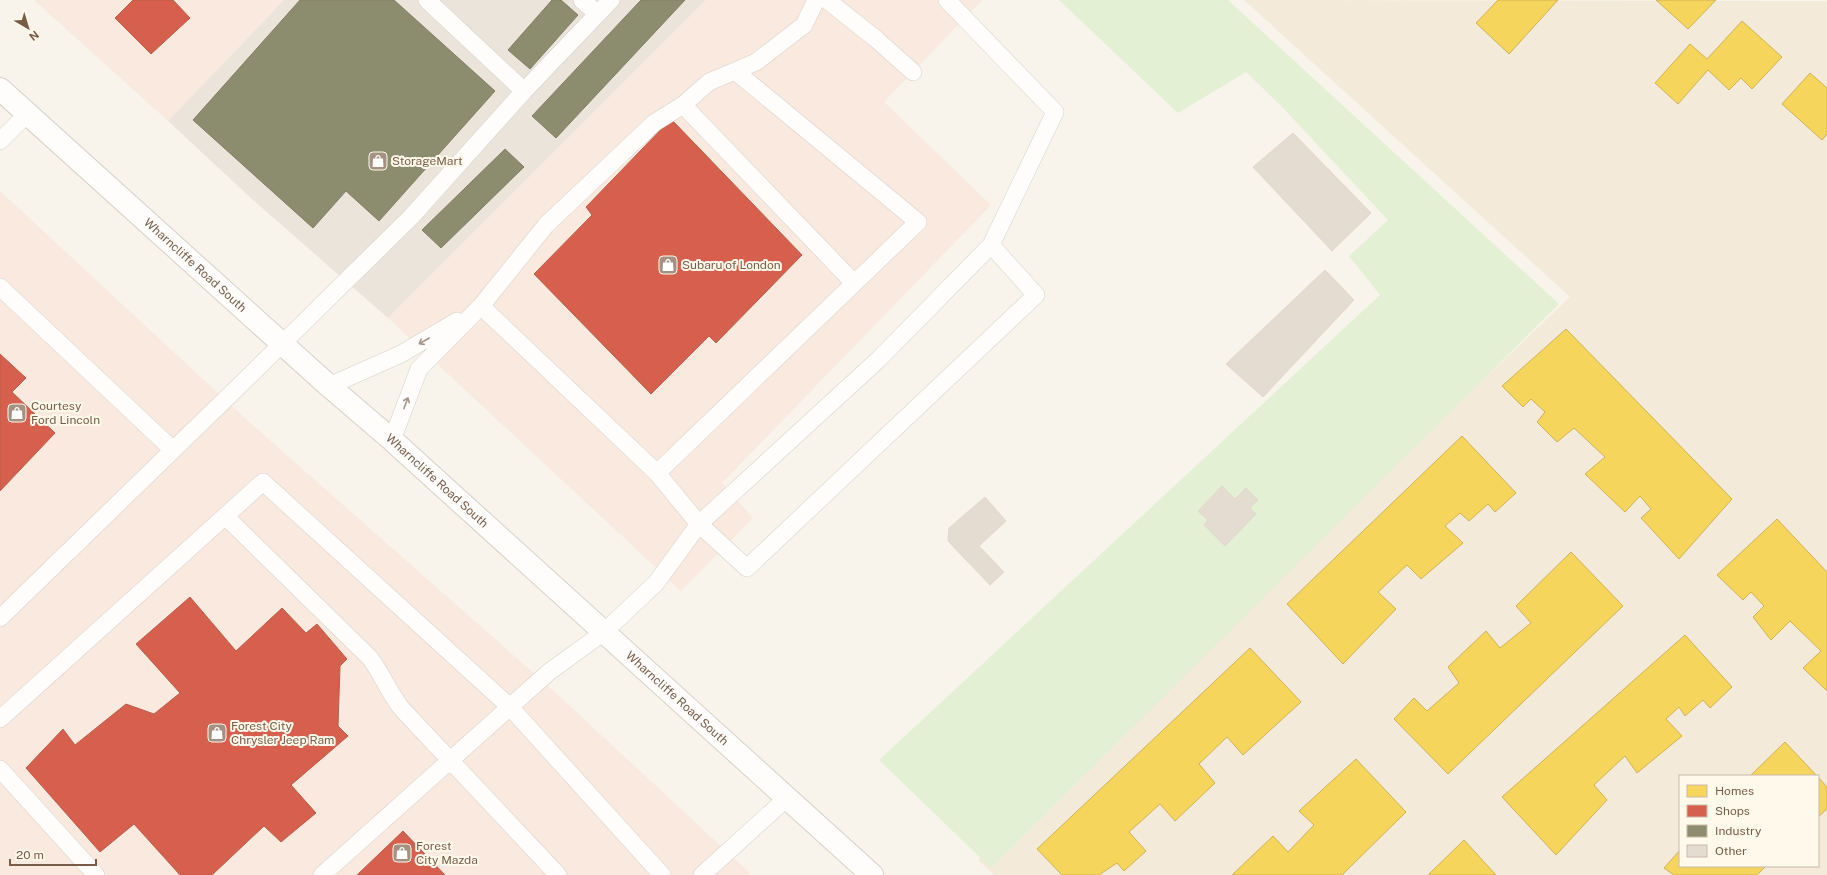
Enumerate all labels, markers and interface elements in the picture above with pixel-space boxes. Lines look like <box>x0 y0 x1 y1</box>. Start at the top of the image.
north arrow <box>8 8 48 48</box>
text: N <box>27 29 41 43</box>
shop icon: StorageMart <box>367 150 389 172</box>
place label: StorageMart <box>392 154 463 168</box>
street label: Wharncliffe Road South <box>141 215 249 315</box>
shop icon: Subaru of London <box>657 254 679 276</box>
place label: Subaru of London <box>682 258 781 272</box>
one-way arrow <box>418 337 430 345</box>
one-way arrow <box>402 398 410 410</box>
place label: Courtesy Ford Lincoln <box>31 399 100 427</box>
shop icon: Courtesy Ford Lincoln <box>6 402 28 424</box>
street label: Wharncliffe Road South <box>383 431 491 531</box>
street label: Wharncliffe Road South <box>623 648 731 748</box>
place label: Forest City Chrysler Jeep Ram <box>231 719 334 747</box>
shop icon: Forest City Chrysler Jeep Ram <box>206 722 228 744</box>
legend <box>1679 775 1819 867</box>
text: Homes <box>1715 784 1754 798</box>
text: Shops <box>1715 804 1750 818</box>
text: Industry <box>1715 824 1762 838</box>
place label: Forest City Mazda <box>416 839 478 867</box>
scale bar <box>10 841 96 867</box>
shop icon: Forest City Mazda <box>391 842 413 864</box>
text: Other <box>1715 844 1747 858</box>
text: 20 m <box>16 848 44 862</box>

